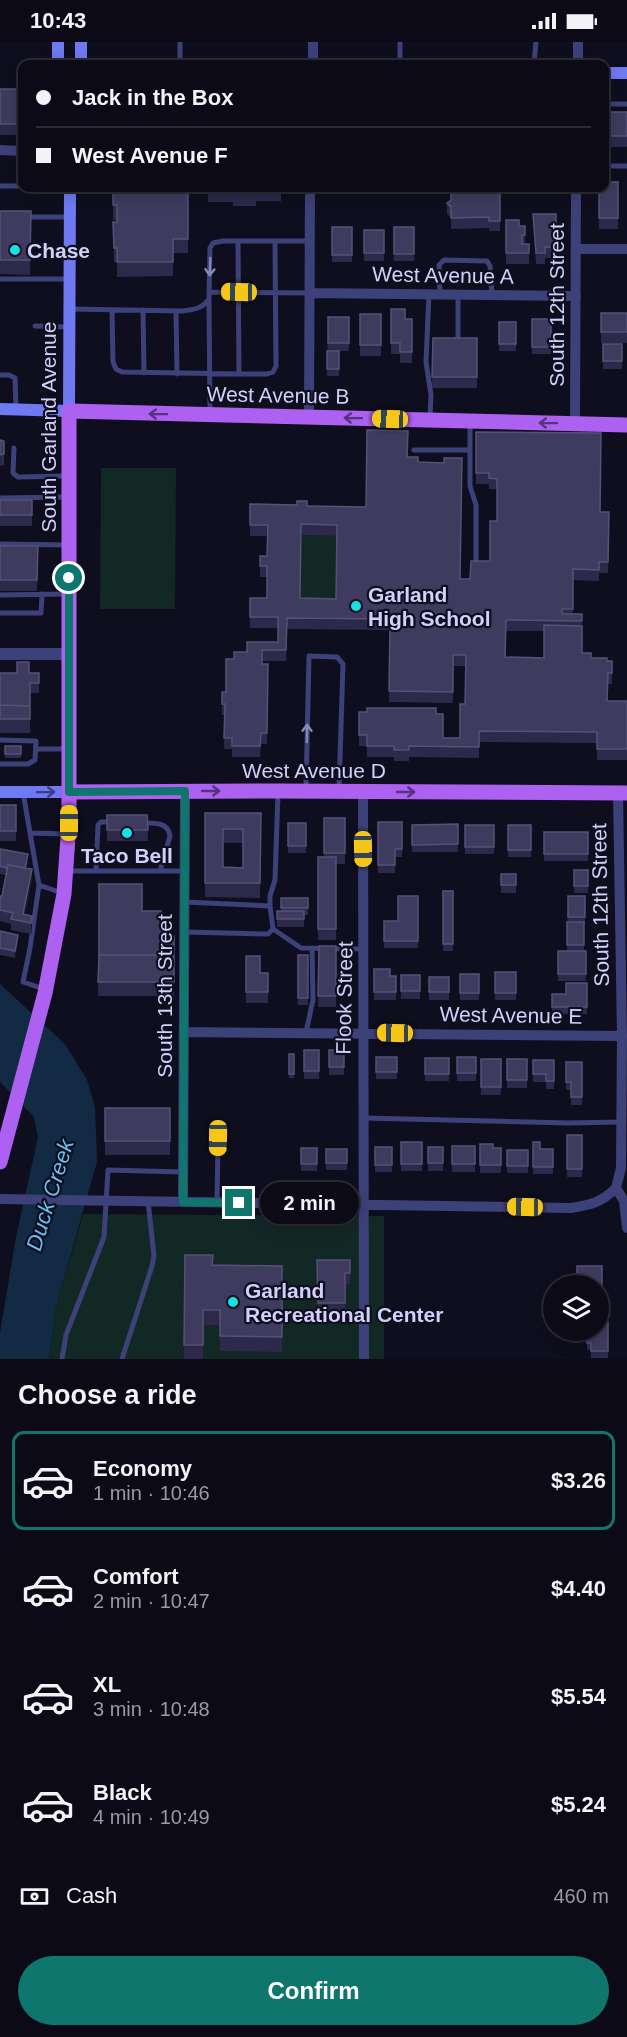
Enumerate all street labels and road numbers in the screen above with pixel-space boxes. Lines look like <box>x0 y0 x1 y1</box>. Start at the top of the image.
street label: South 12th Street <box>545 223 568 387</box>
street label: West Avenue A <box>372 262 514 288</box>
street label: South Garland Avenue <box>37 322 60 532</box>
street label: West Avenue B <box>206 382 350 408</box>
street label: West Avenue D <box>242 759 386 782</box>
street label: South 12th Street <box>587 823 613 987</box>
street label: South 13th Street <box>153 914 176 1078</box>
street label: Flook Street <box>332 941 356 1055</box>
street label: West Avenue E <box>439 1002 583 1028</box>

